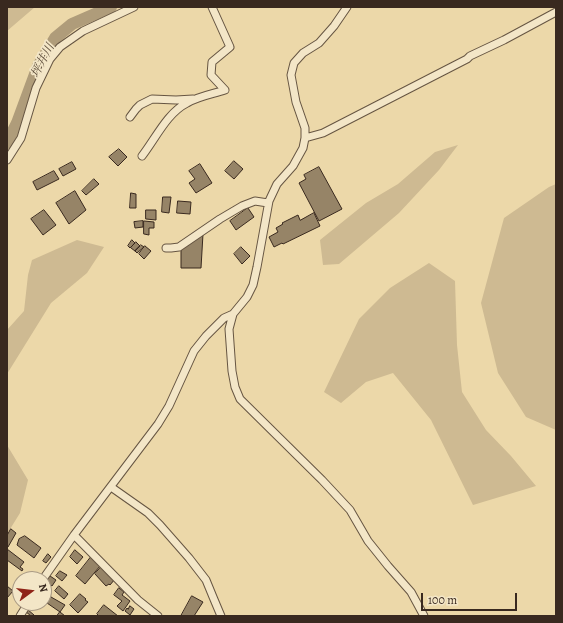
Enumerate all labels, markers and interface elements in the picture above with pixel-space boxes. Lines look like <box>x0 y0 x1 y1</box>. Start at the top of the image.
water label: 坪井川 <box>28 42 58 80</box>
north arrow <box>12 571 52 611</box>
text: N <box>35 582 51 594</box>
scale bar <box>423 585 519 611</box>
text: 100 m <box>428 592 457 608</box>

